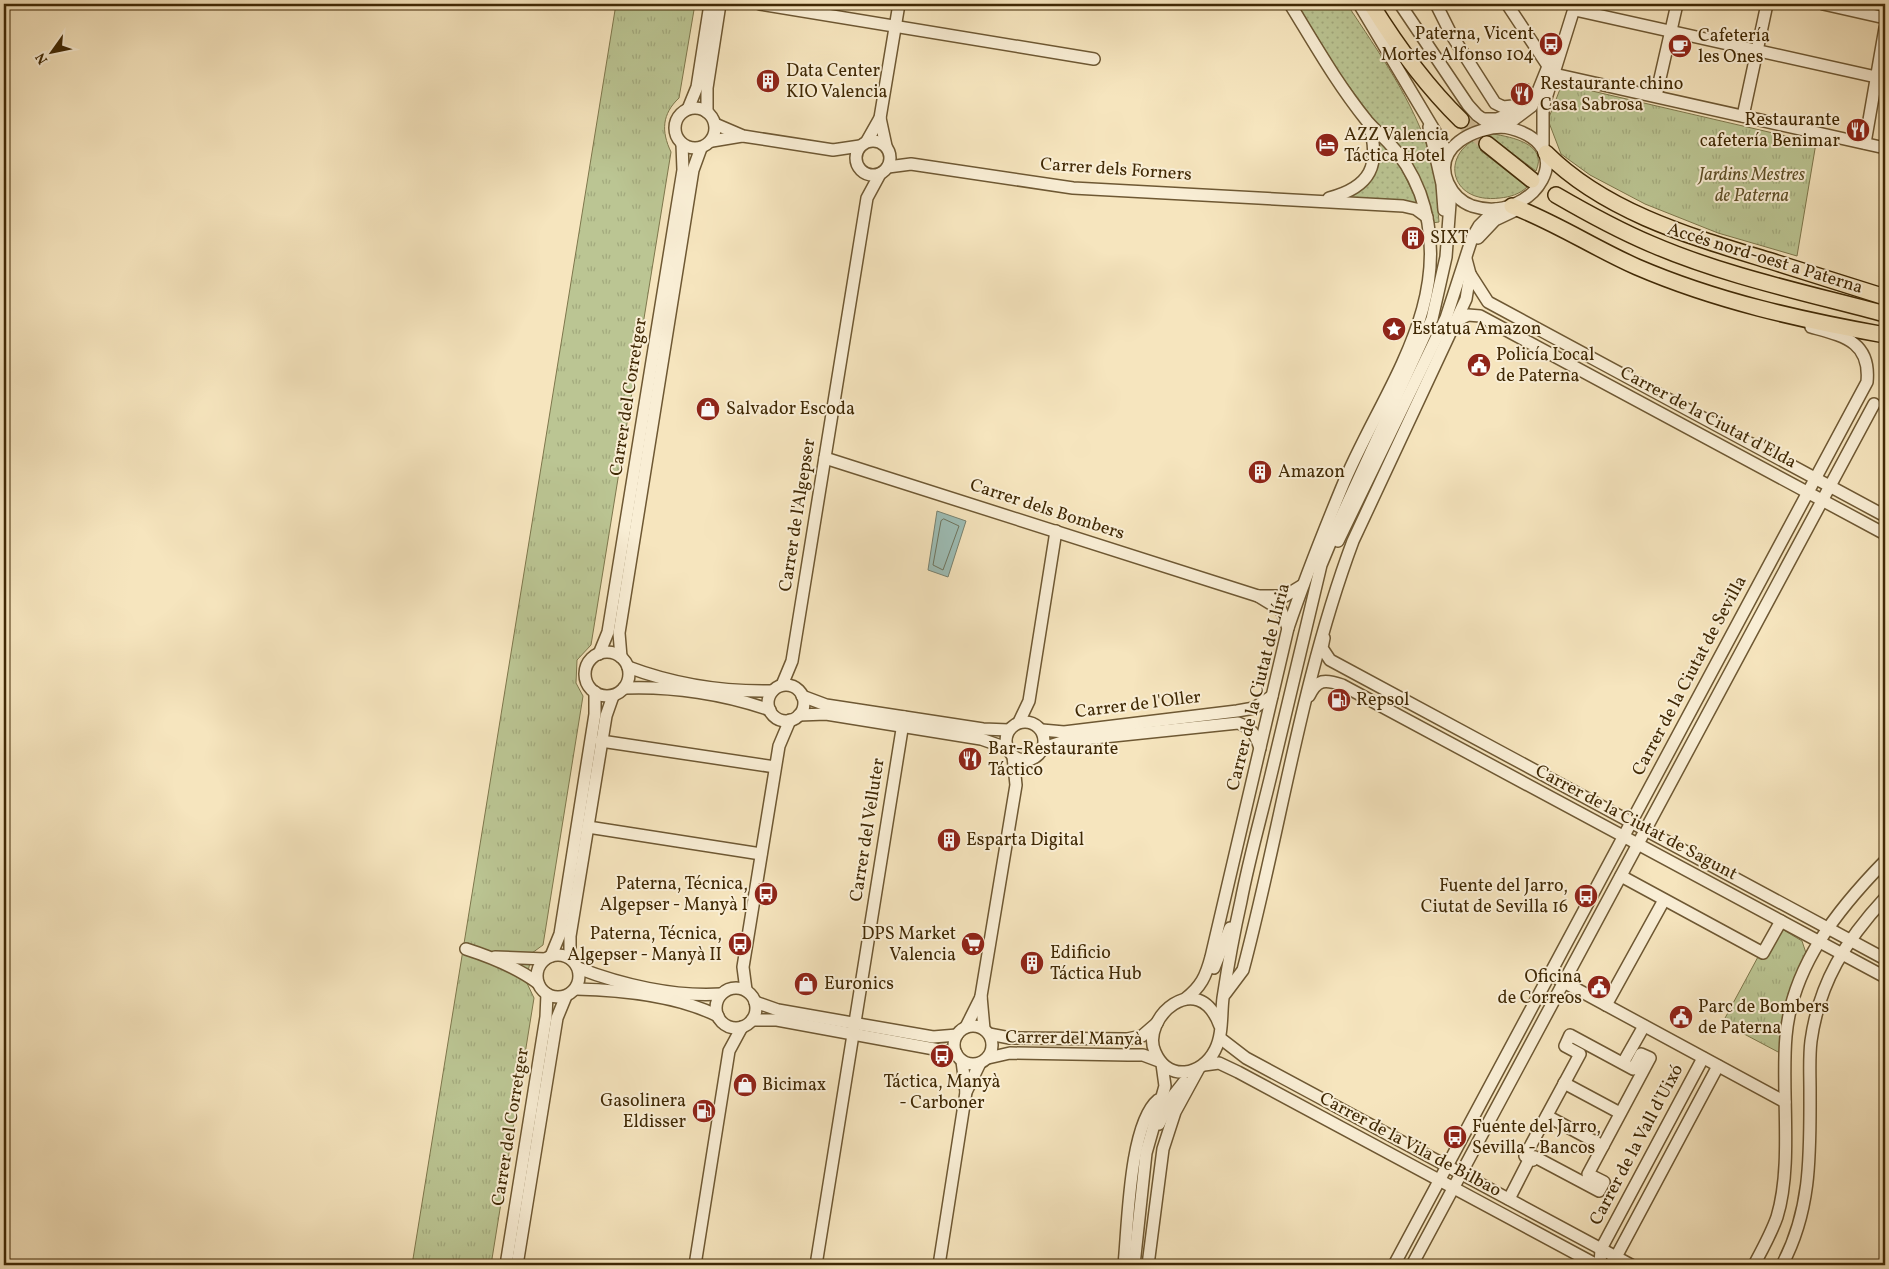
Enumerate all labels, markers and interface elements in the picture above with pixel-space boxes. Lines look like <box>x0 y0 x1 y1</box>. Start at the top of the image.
place label: Paterna, Vicent Mortes Alfonso 104 <box>1381 22 1534 68</box>
place label: Cafetería les Ones <box>1698 24 1770 70</box>
north arrow <box>28 28 78 78</box>
bus stop icon: Paterna, Vicent Mortes Alfonso 104 <box>1538 31 1564 57</box>
cafe icon: Cafetería les Ones <box>1667 33 1693 59</box>
text: N <box>32 49 53 68</box>
place label: Data Center KIO Valencia <box>786 59 888 105</box>
building icon: Data Center KIO Valencia <box>755 68 781 94</box>
place label: Restaurante chino Casa Sabrosa <box>1540 72 1683 118</box>
restaurant icon: Restaurante chino Casa Sabrosa <box>1509 81 1535 107</box>
place label: Restaurante cafetería Benimar <box>1700 108 1840 154</box>
restaurant icon: Restaurante cafetería Benimar <box>1845 117 1871 143</box>
place label: AZZ Valencia Táctica Hotel <box>1344 123 1449 169</box>
hotel icon: AZZ Valencia Táctica Hotel <box>1314 132 1340 158</box>
street label: Carrer dels Forners <box>1039 152 1193 188</box>
park label: Jardins Mestres de Paterna <box>1697 163 1806 209</box>
street label: Accés nord-oest a Paterna <box>1664 217 1866 301</box>
building icon: SIXT <box>1400 225 1426 251</box>
place label: SIXT <box>1430 226 1469 251</box>
street label: Carrer del Corretger <box>604 316 654 478</box>
place icon: Estatua Amazon <box>1381 316 1407 342</box>
place label: Estatua Amazon <box>1412 317 1542 342</box>
place label: Policía Local de Paterna <box>1496 343 1594 389</box>
public building icon: Policía Local de Paterna <box>1466 352 1492 378</box>
street label: Carrer de la Ciutat d'Elda <box>1615 361 1801 475</box>
shop icon: Salvador Escoda <box>695 396 721 422</box>
place label: Salvador Escoda <box>726 397 855 422</box>
street label: Carrer de l'Algepser <box>774 436 823 593</box>
building icon: Amazon <box>1247 459 1273 485</box>
place label: Amazon <box>1278 460 1345 485</box>
street label: Carrer dels Bombers <box>966 473 1128 547</box>
street label: Carrer de la Ciutat de Sevilla <box>1627 572 1753 780</box>
street label: Carrer de la Ciutat de Llíria <box>1221 581 1297 793</box>
street label: Carrer de l'Oller <box>1074 685 1203 725</box>
fuel station icon: Repsol <box>1326 687 1352 713</box>
place label: Repsol <box>1356 688 1409 713</box>
place label: Bar-Restaurante Táctico <box>988 737 1118 783</box>
restaurant icon: Bar-Restaurante Táctico <box>957 746 983 772</box>
street label: Carrer del Velluter <box>844 756 892 904</box>
street label: Carrer de la Ciutat de Sagunt <box>1531 759 1741 887</box>
building icon: Esparta Digital <box>936 827 962 853</box>
place label: Esparta Digital <box>966 828 1084 853</box>
place label: Paterna, Técnica, Algepser - Manyà I <box>600 872 748 918</box>
place label: Fuente del Jarro, Ciutat de Sevilla 16 <box>1421 874 1568 920</box>
bus stop icon: Paterna, Técnica, Algepser - Manyà I <box>753 881 779 907</box>
bus stop icon: Fuente del Jarro, Ciutat de Sevilla 16 <box>1573 883 1599 909</box>
place label: Paterna, Técnica, Algepser - Manyà II <box>567 922 722 968</box>
place label: DPS Market Valencia <box>861 922 956 968</box>
bus stop icon: Paterna, Técnica, Algepser - Manyà II <box>727 931 753 957</box>
supermarket icon: DPS Market Valencia <box>960 931 986 957</box>
place label: Edificio Táctica Hub <box>1050 941 1142 987</box>
building icon: Edificio Táctica Hub <box>1019 950 1045 976</box>
place label: Oficina de Correos <box>1497 965 1582 1011</box>
shop icon: Euronics <box>793 971 819 997</box>
place label: Euronics <box>824 972 894 997</box>
public building icon: Oficina de Correos <box>1586 974 1612 1000</box>
place label: Parc de Bombers de Paterna <box>1698 995 1829 1041</box>
public building icon: Parc de Bombers de Paterna <box>1668 1004 1694 1030</box>
street label: Carrer del Manyà <box>1005 1025 1143 1053</box>
bus stop icon: Táctica, Manyà - Carboner <box>929 1043 955 1069</box>
street label: Carrer del Corretger <box>486 1046 536 1208</box>
street label: Carrer de la Vall d'Uixó <box>1584 1060 1690 1230</box>
place label: Táctica, Manyà - Carboner <box>883 1070 1001 1116</box>
shop icon: Bicimax <box>732 1072 758 1098</box>
place label: Bicimax <box>762 1073 826 1098</box>
street label: Carrer de la Vila de Bilbao <box>1315 1086 1505 1204</box>
place label: Gasolinera Eldisser <box>600 1089 686 1135</box>
fuel station icon: Gasolinera Eldisser <box>691 1098 717 1124</box>
place label: Fuente del Jarro, Sevilla - Bancos <box>1472 1115 1601 1161</box>
bus stop icon: Fuente del Jarro, Sevilla - Bancos <box>1442 1124 1468 1150</box>

